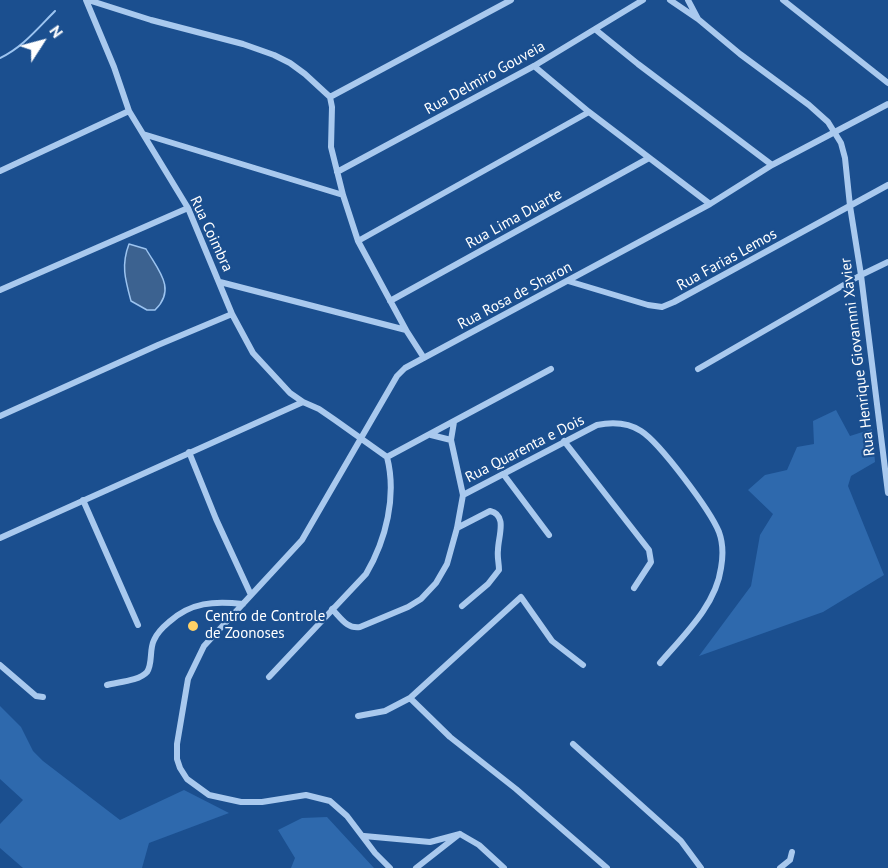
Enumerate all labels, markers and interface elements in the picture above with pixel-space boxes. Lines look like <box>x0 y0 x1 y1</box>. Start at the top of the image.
north arrow <box>12 12 72 72</box>
text: N <box>45 21 68 42</box>
street label: Rua Delmiro Gouveia <box>422 37 548 119</box>
street label: Rua Lima Duarte <box>463 185 565 253</box>
street label: Rua Coimbra <box>186 193 236 275</box>
street label: Rua Farias Lemos <box>674 225 780 295</box>
street label: Rua Henrique Giovannni Xavier <box>837 257 879 457</box>
street label: Rua Rosa de Sharon <box>455 258 575 334</box>
street label: Rua Quarenta e Dois <box>462 411 588 487</box>
place label: Centro de Controle de Zoonoses <box>205 608 325 643</box>
marker: Centro de Controle de Zoonoses <box>186 619 200 633</box>

